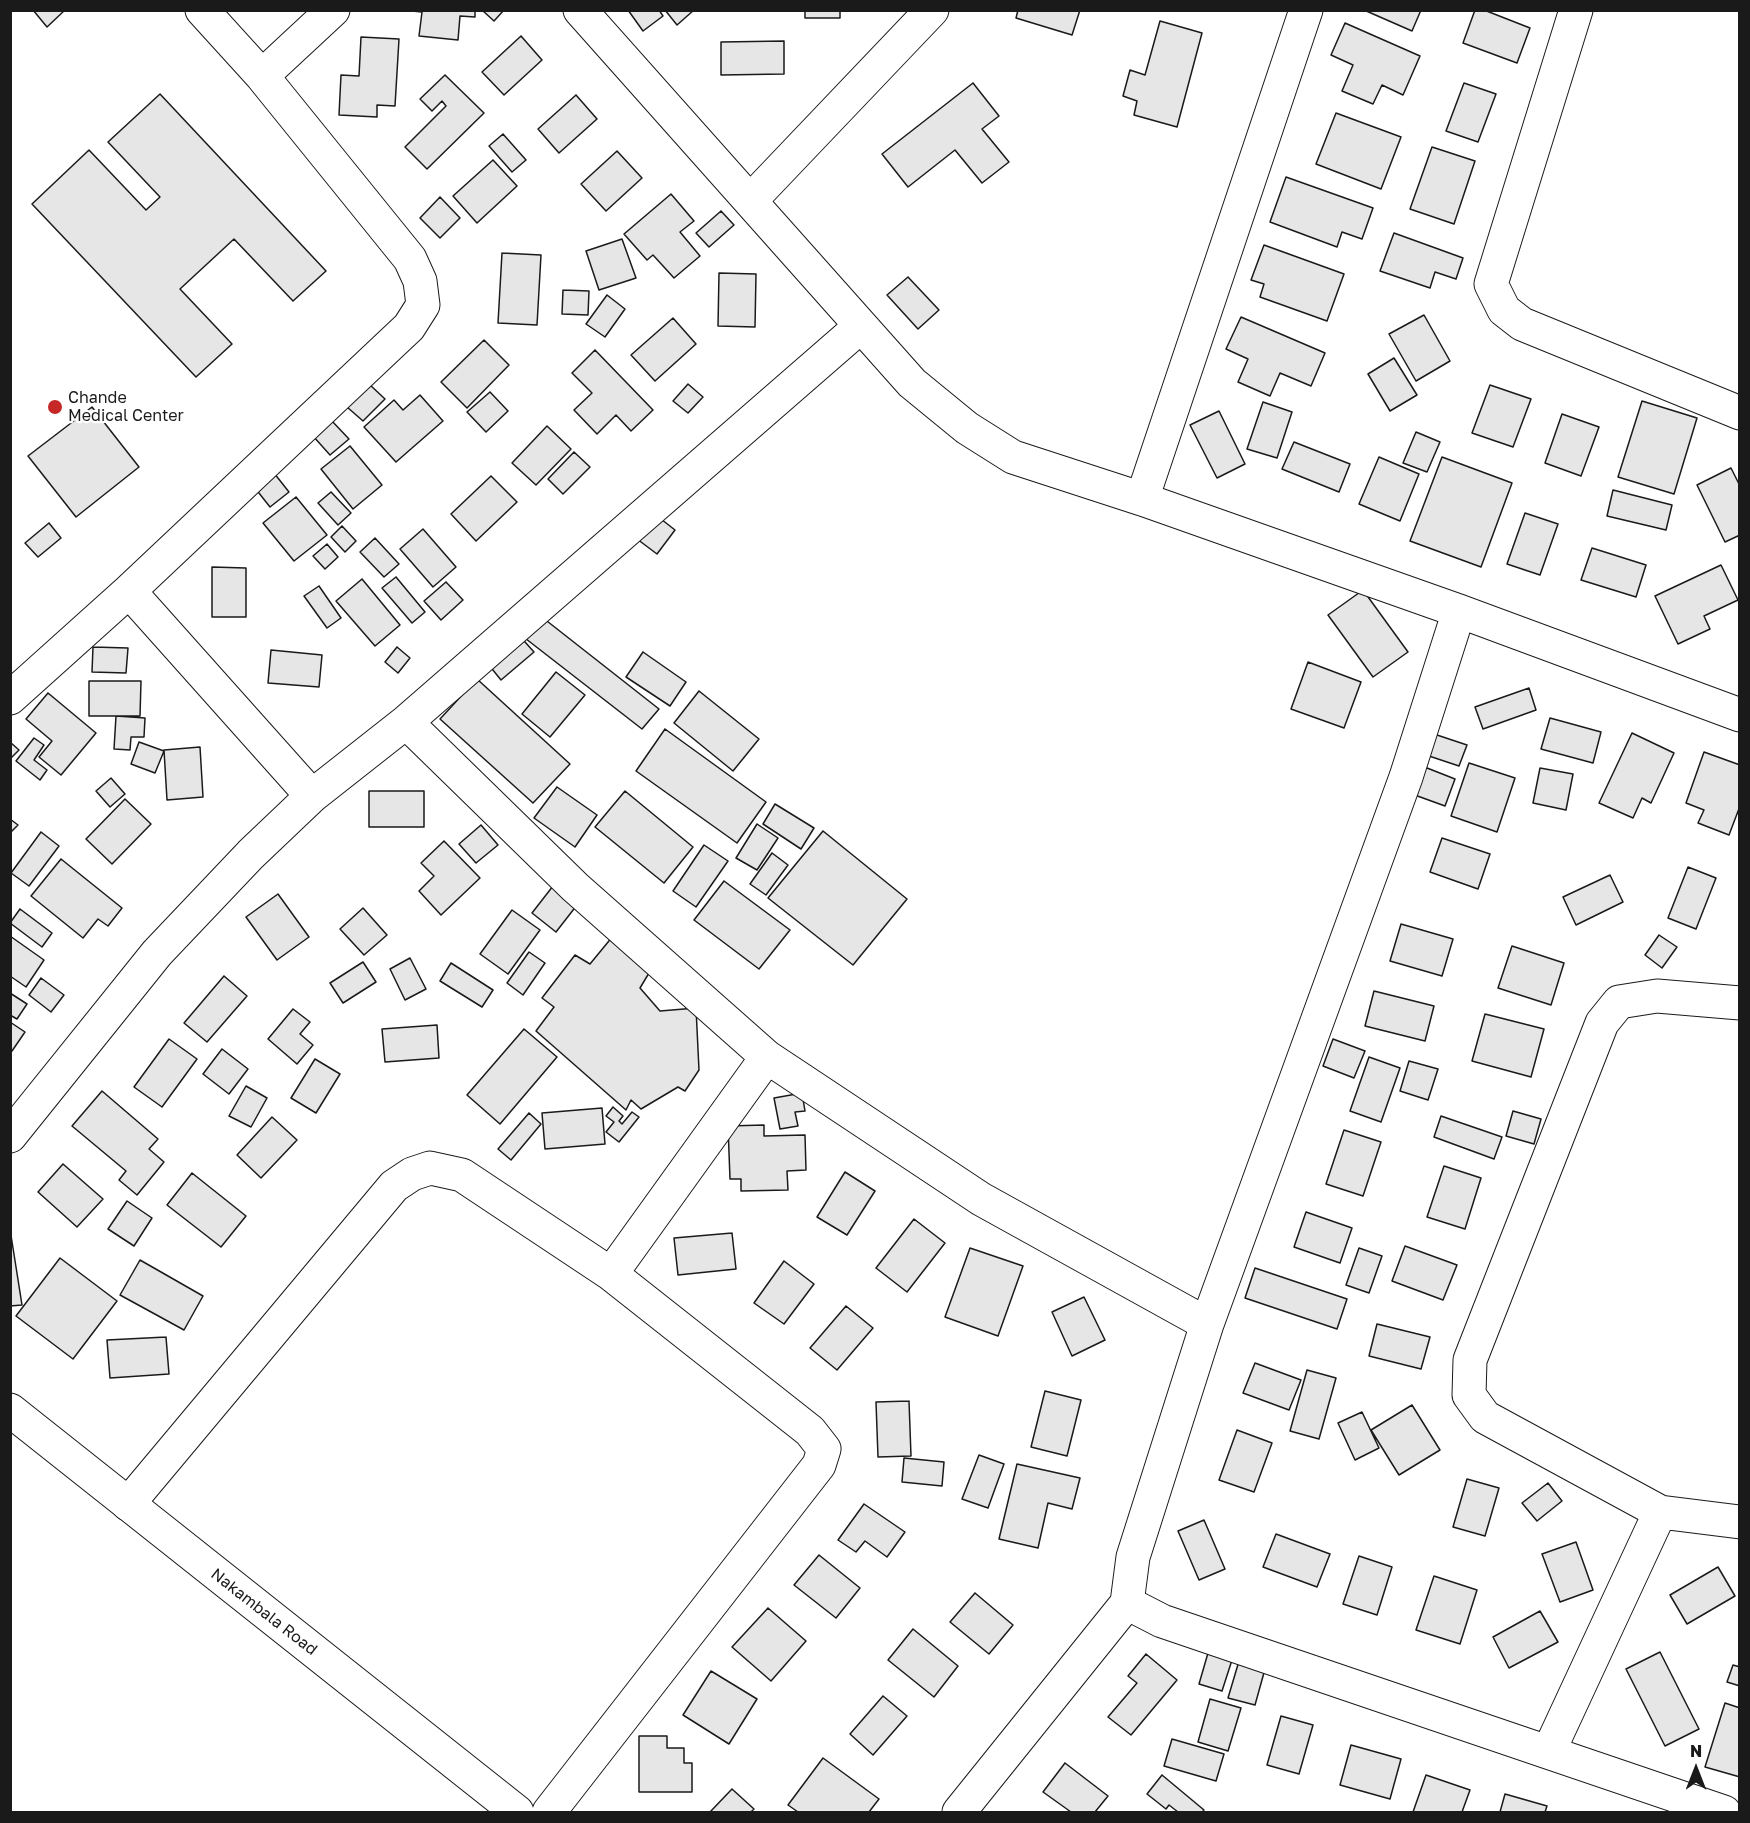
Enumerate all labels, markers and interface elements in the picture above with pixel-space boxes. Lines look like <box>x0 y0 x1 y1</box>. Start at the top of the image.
place label: Chande Medical Center <box>68 388 184 426</box>
marker: Chande Medical Center <box>46 398 64 416</box>
street label: Nakambala Road <box>207 1565 321 1659</box>
north arrow <box>1666 1739 1726 1799</box>
text: N <box>1690 1741 1702 1761</box>

